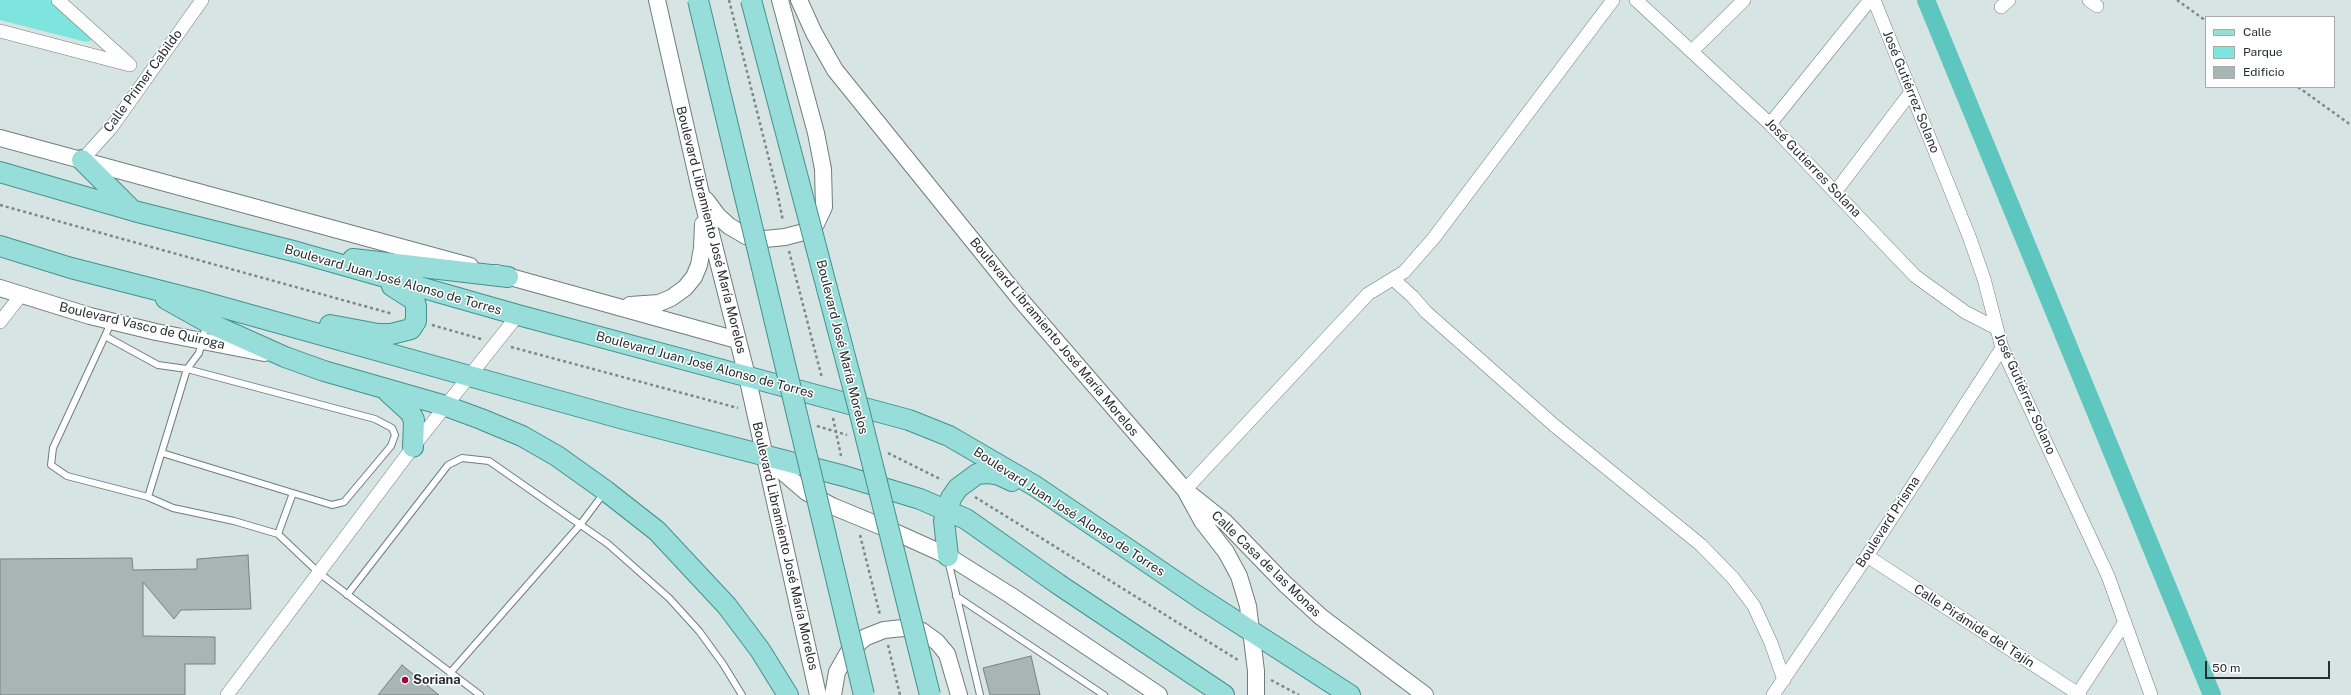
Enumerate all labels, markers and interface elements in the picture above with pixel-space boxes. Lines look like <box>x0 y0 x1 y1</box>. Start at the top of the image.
legend <box>2205 16 2335 88</box>
text: Calle <box>2243 25 2271 39</box>
street label: Calle Primer Cabildo <box>100 27 186 135</box>
street label: José Gutiérrez Solano <box>1879 28 1943 156</box>
text: Parque <box>2243 45 2283 59</box>
text: Edificio <box>2243 65 2285 79</box>
street label: Boulevard Libramiento José María Morelos <box>673 105 749 355</box>
street label: José Gutierres Solana <box>1762 115 1864 221</box>
street label: Boulevard Libramiento José María Morelos <box>966 235 1142 439</box>
street label: Boulevard Juan José Alonso de Torres <box>283 241 503 319</box>
street label: Boulevard José María Morelos <box>813 258 871 436</box>
street label: Boulevard Vasco de Quiroga <box>58 299 226 353</box>
street label: Boulevard Juan José Alonso de Torres <box>594 328 816 402</box>
street label: José Gutiérrez Solano <box>1991 331 2059 457</box>
street label: Boulevard Libramiento José María Morelos <box>749 420 821 672</box>
street label: Boulevard Juan José Alonso de Torres <box>970 444 1168 580</box>
street label: Boulevard Prisma <box>1853 473 1923 571</box>
street label: Calle Casa de las Monas <box>1208 508 1324 620</box>
street label: Calle Pirámide del Tajín <box>1911 581 2037 671</box>
scale bar <box>2207 653 2332 679</box>
text: 50 m <box>2212 661 2240 675</box>
place label: Soriana <box>413 672 461 688</box>
marker: Soriana <box>400 675 410 685</box>

